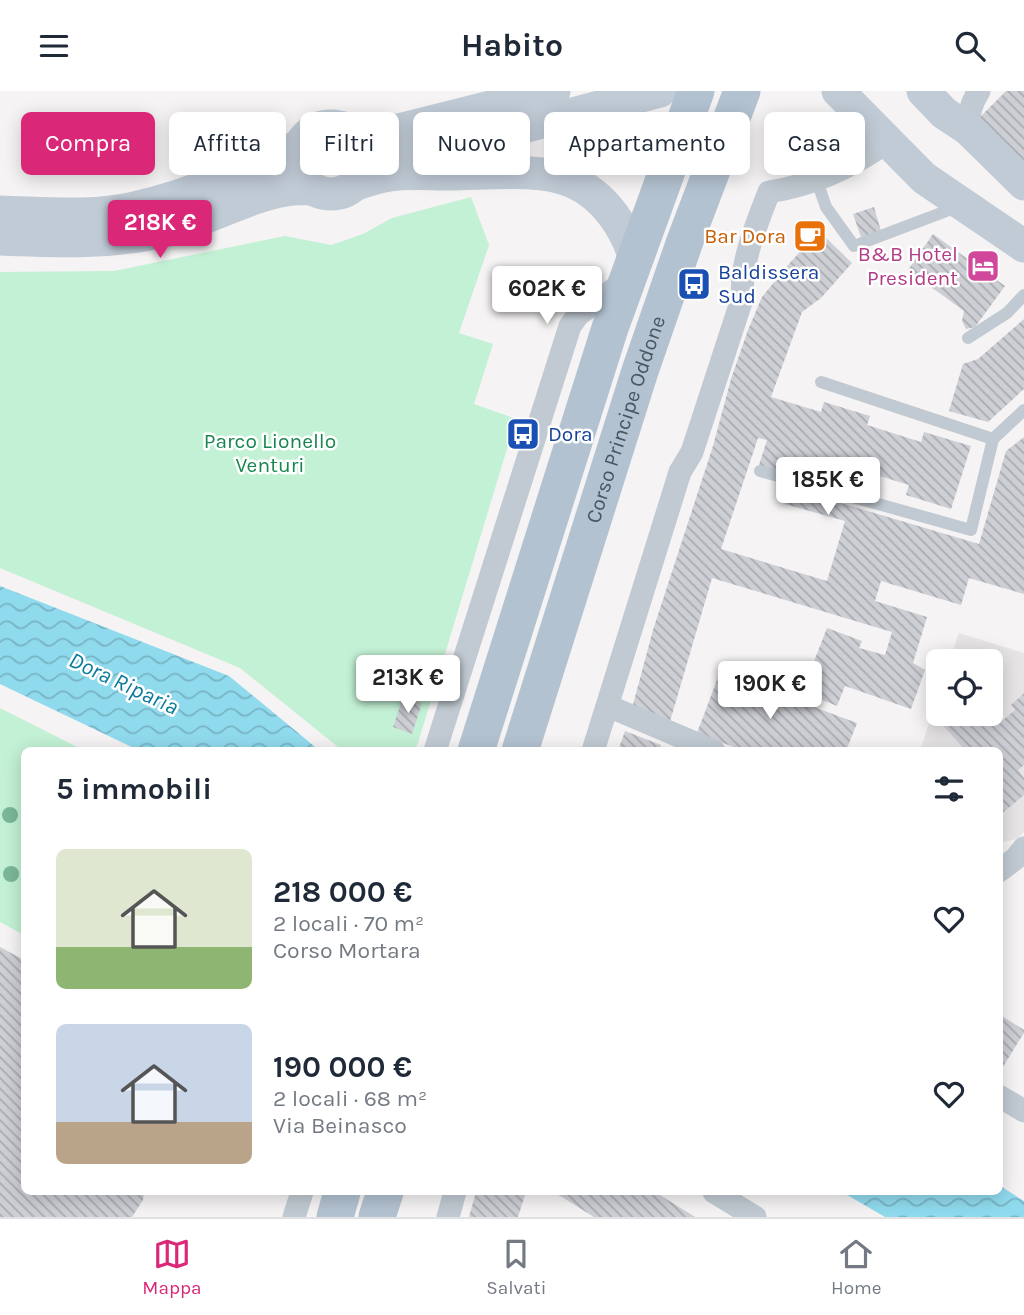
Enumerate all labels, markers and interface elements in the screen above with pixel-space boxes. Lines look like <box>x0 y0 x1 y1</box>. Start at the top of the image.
icon: menu <box>35 27 73 65</box>
text: Habito <box>461 27 563 64</box>
icon: search <box>951 27 989 65</box>
chip: Compra <box>21 112 155 175</box>
chip: Affitta <box>169 112 286 175</box>
chip: Filtri <box>300 112 399 175</box>
chip: Nuovo <box>413 112 530 175</box>
chip: Appartamento <box>544 112 750 175</box>
chip: Casa <box>764 112 865 175</box>
pin: 218K € <box>103 201 217 260</box>
text: 218K € <box>124 209 196 236</box>
cafe icon: Bar Dora <box>791 217 829 255</box>
place label: Bar Dora <box>704 224 786 248</box>
place label: B&B Hotel President <box>858 242 958 290</box>
hotel icon: B&B Hotel President <box>964 247 1002 285</box>
place label: Baldissera Sud <box>718 260 819 308</box>
bus stop icon: Baldissera Sud <box>675 265 713 303</box>
pin: 602K € <box>490 267 604 326</box>
text: 602K € <box>508 275 586 302</box>
street label: Corso Principe Oddone <box>581 313 670 526</box>
bus stop icon: Dora <box>504 415 542 453</box>
place label: Dora <box>548 422 593 446</box>
park label: Parco Lionello Venturi <box>204 429 336 477</box>
pin: 185K € <box>771 457 885 517</box>
text: 185K € <box>792 466 864 493</box>
water label: Dora Riparia <box>65 646 183 721</box>
map controls <box>926 649 1003 726</box>
button: locate <box>926 649 1003 726</box>
pin: 213K € <box>351 655 465 715</box>
pin: 190K € <box>713 661 827 721</box>
text: 213K € <box>372 664 444 691</box>
text: 190K € <box>734 670 806 697</box>
icon: filters <box>930 770 968 808</box>
text: 5 immobili <box>56 771 212 807</box>
text: 218 000 € <box>273 874 412 910</box>
icon: home <box>112 877 196 961</box>
icon: heart <box>930 900 968 938</box>
text: 2 locali · 70 m² <box>273 910 424 937</box>
text: Corso Mortara <box>273 937 421 964</box>
text: 190 000 € <box>273 1049 412 1085</box>
icon: home <box>112 1052 196 1136</box>
icon: heart <box>930 1075 968 1113</box>
text: 2 locali · 68 m² <box>273 1085 427 1112</box>
text: Via Beinasco <box>273 1112 407 1139</box>
tab: Mappa <box>142 1235 202 1299</box>
tab: Salvati <box>486 1235 546 1299</box>
tab: Home <box>831 1235 882 1299</box>

